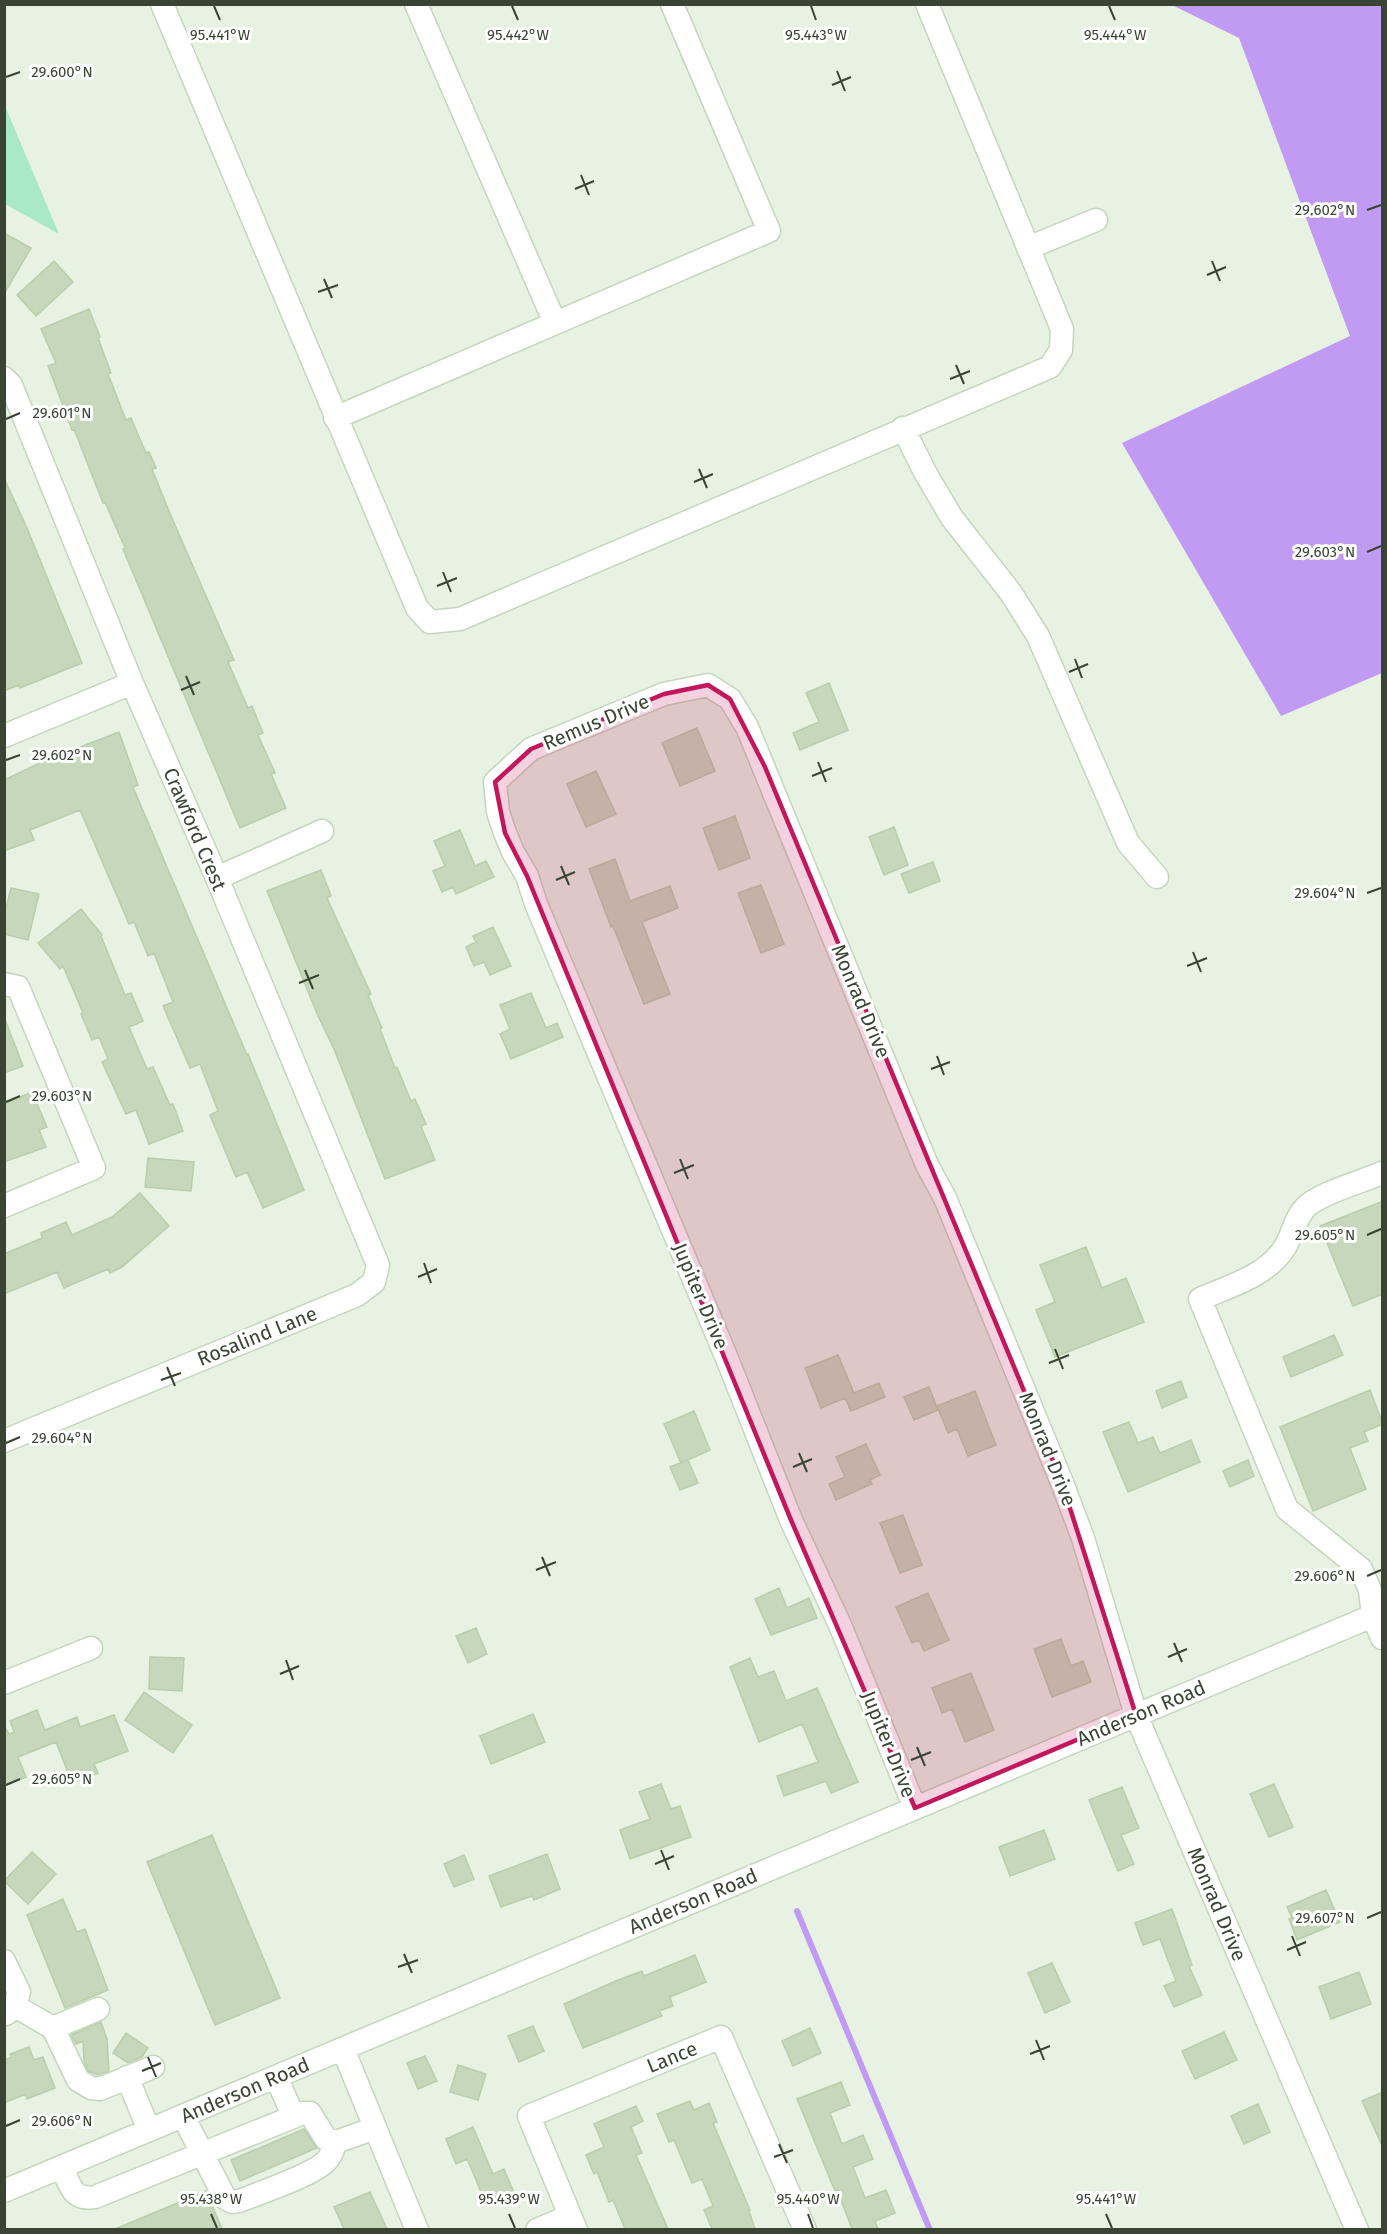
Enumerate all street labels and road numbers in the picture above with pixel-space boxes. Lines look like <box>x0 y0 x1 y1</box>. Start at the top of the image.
street label: Remus Drive <box>539 689 653 755</box>
street label: Crawford Crest <box>158 764 232 895</box>
street label: Monrad Drive <box>826 941 896 1061</box>
street label: Jupiter Drive <box>668 1239 734 1353</box>
street label: Rosalind Lane <box>194 1301 320 1371</box>
street label: Monrad Drive <box>1014 1388 1082 1510</box>
street label: Anderson Road <box>1073 1675 1209 1751</box>
street label: Jupiter Drive <box>857 1687 921 1801</box>
street label: Monrad Drive <box>1182 1844 1252 1964</box>
street label: Anderson Road <box>625 1863 761 1939</box>
street label: Lance <box>643 2036 701 2078</box>
street label: Anderson Road <box>177 2052 313 2128</box>

